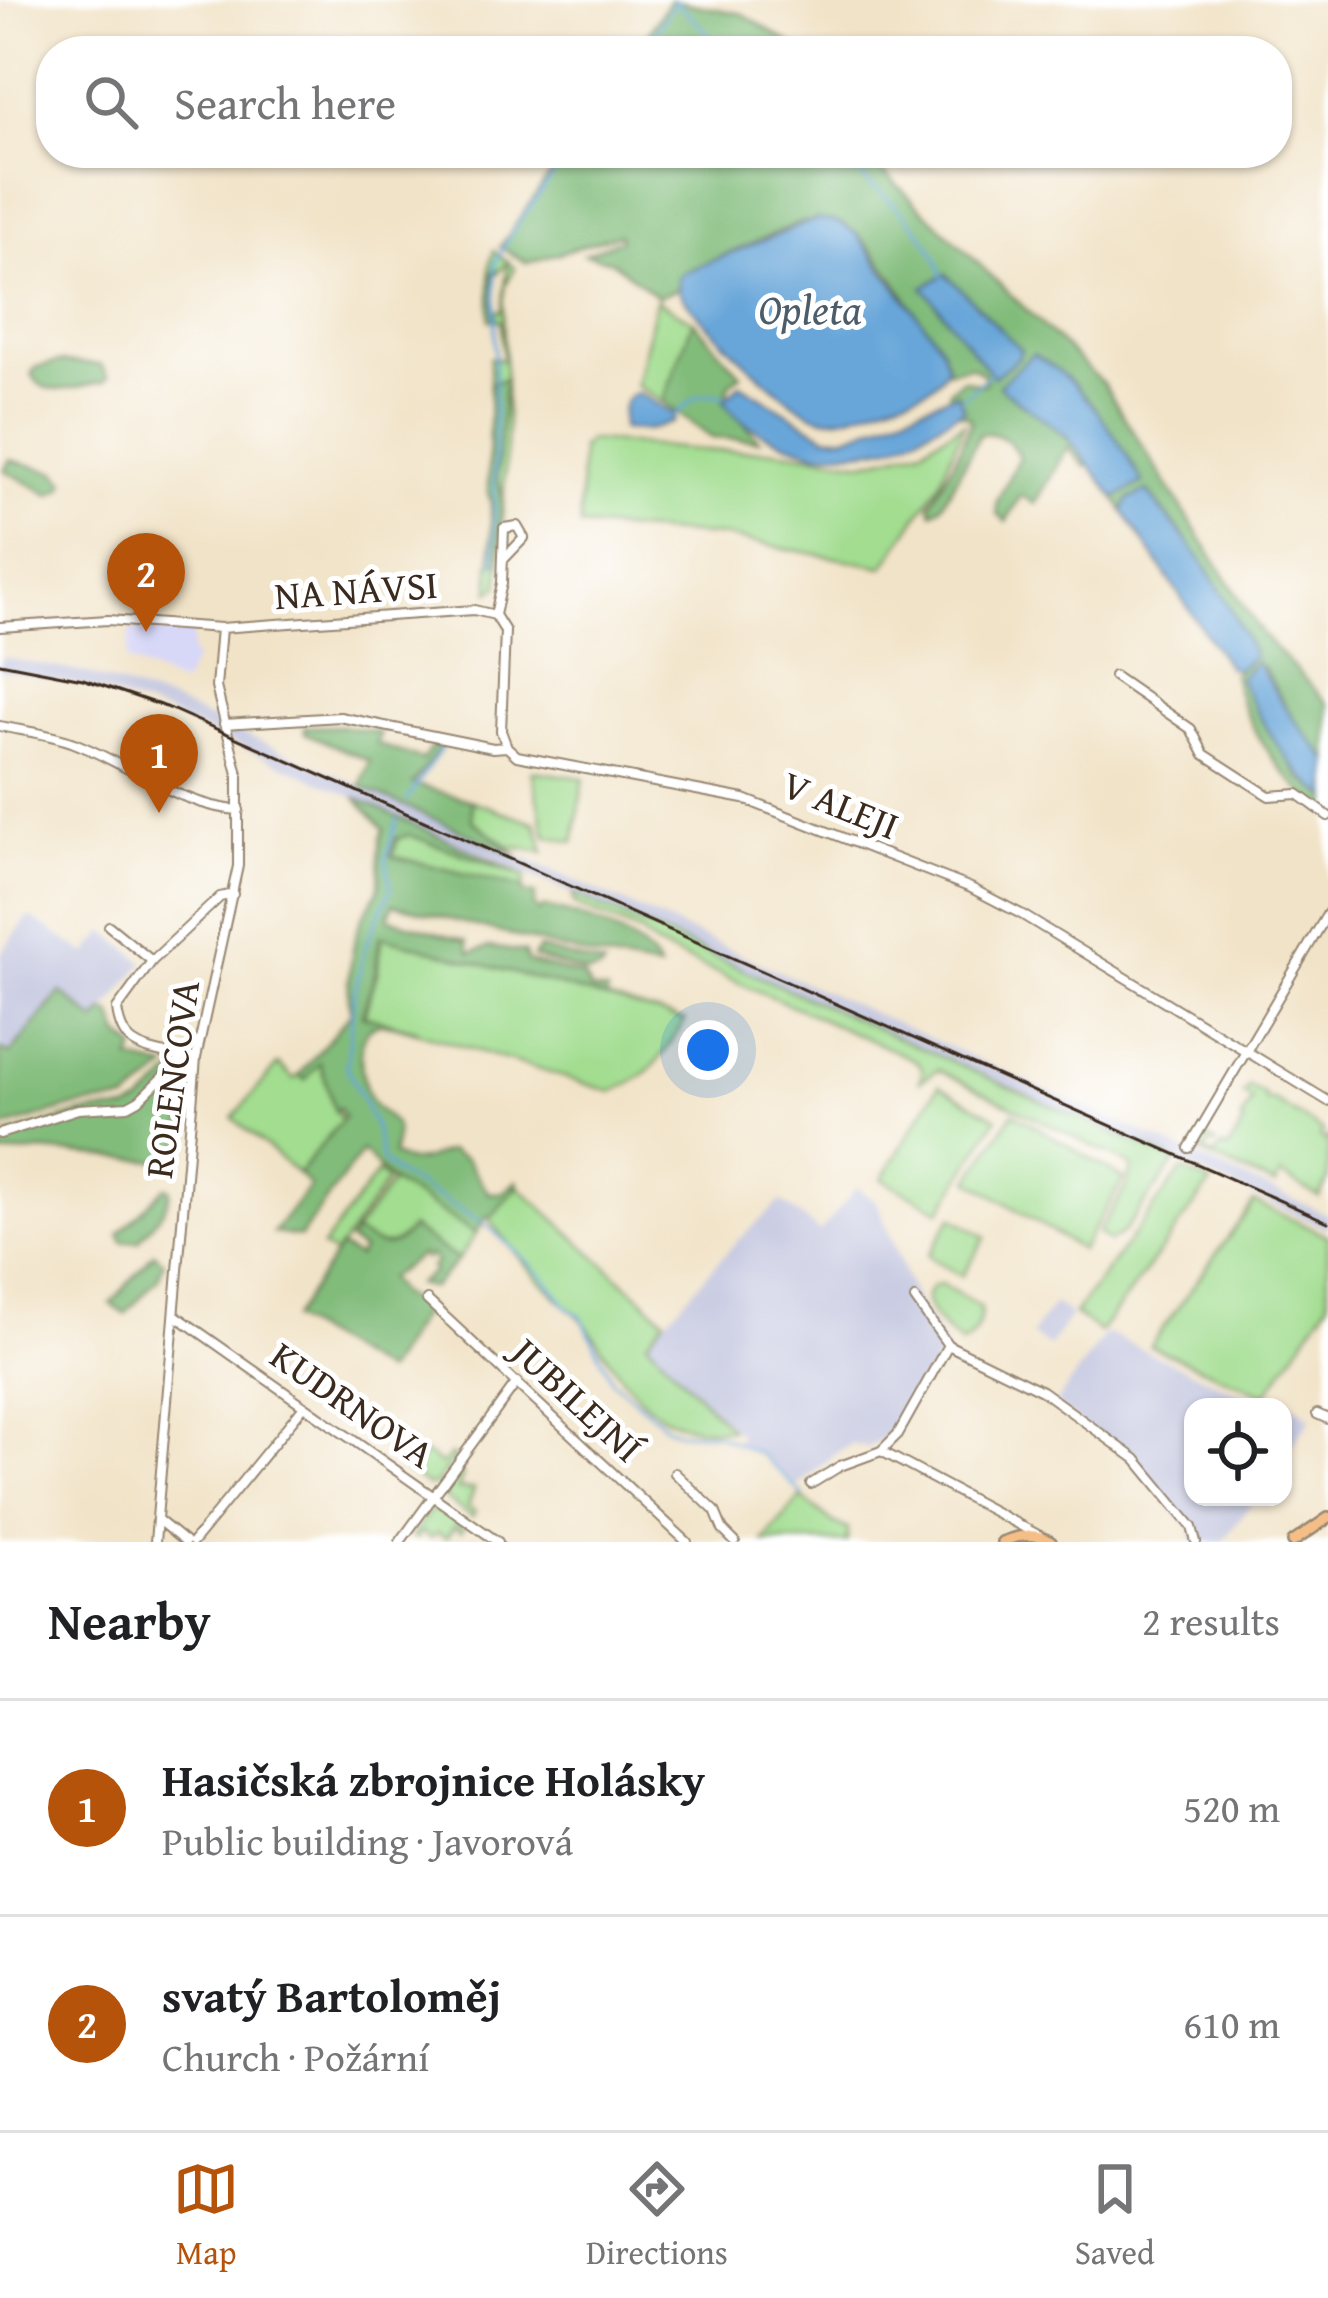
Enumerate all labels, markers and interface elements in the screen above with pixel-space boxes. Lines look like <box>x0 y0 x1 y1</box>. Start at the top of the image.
search box <box>36 36 1292 168</box>
icon: search <box>78 69 144 135</box>
text: Search here <box>174 70 396 135</box>
water label: Opleta <box>758 278 862 339</box>
pin: 2 <box>107 533 185 632</box>
street label: NA NÁVSI <box>272 555 440 623</box>
pin: 1 <box>120 714 198 813</box>
street label: V ALEJI <box>774 755 908 853</box>
street label: ROLENCOVA <box>129 976 213 1182</box>
your location <box>678 1020 738 1080</box>
street label: JUBILEJNÍ <box>496 1320 657 1475</box>
street label: KUDRNOVA <box>260 1327 447 1482</box>
map controls <box>1184 1398 1292 1506</box>
button: locate <box>1184 1398 1292 1506</box>
text: Nearby <box>48 1583 211 1658</box>
text: 2 results <box>1142 1592 1280 1649</box>
text: Hasičská zbrojnice Holásky <box>162 1747 705 1812</box>
text: 1 <box>77 1779 97 1836</box>
text: 520 m <box>1183 1779 1280 1836</box>
text: Public building · Javorová <box>162 1812 573 1869</box>
text: svatý Bartoloměj <box>162 1963 501 2028</box>
text: 2 <box>77 1995 97 2052</box>
text: 610 m <box>1183 1995 1280 2052</box>
text: Church · Požární <box>162 2028 429 2085</box>
tab: Map <box>173 2156 239 2276</box>
tab: Directions <box>586 2156 728 2276</box>
tab: Saved <box>1075 2156 1155 2276</box>

